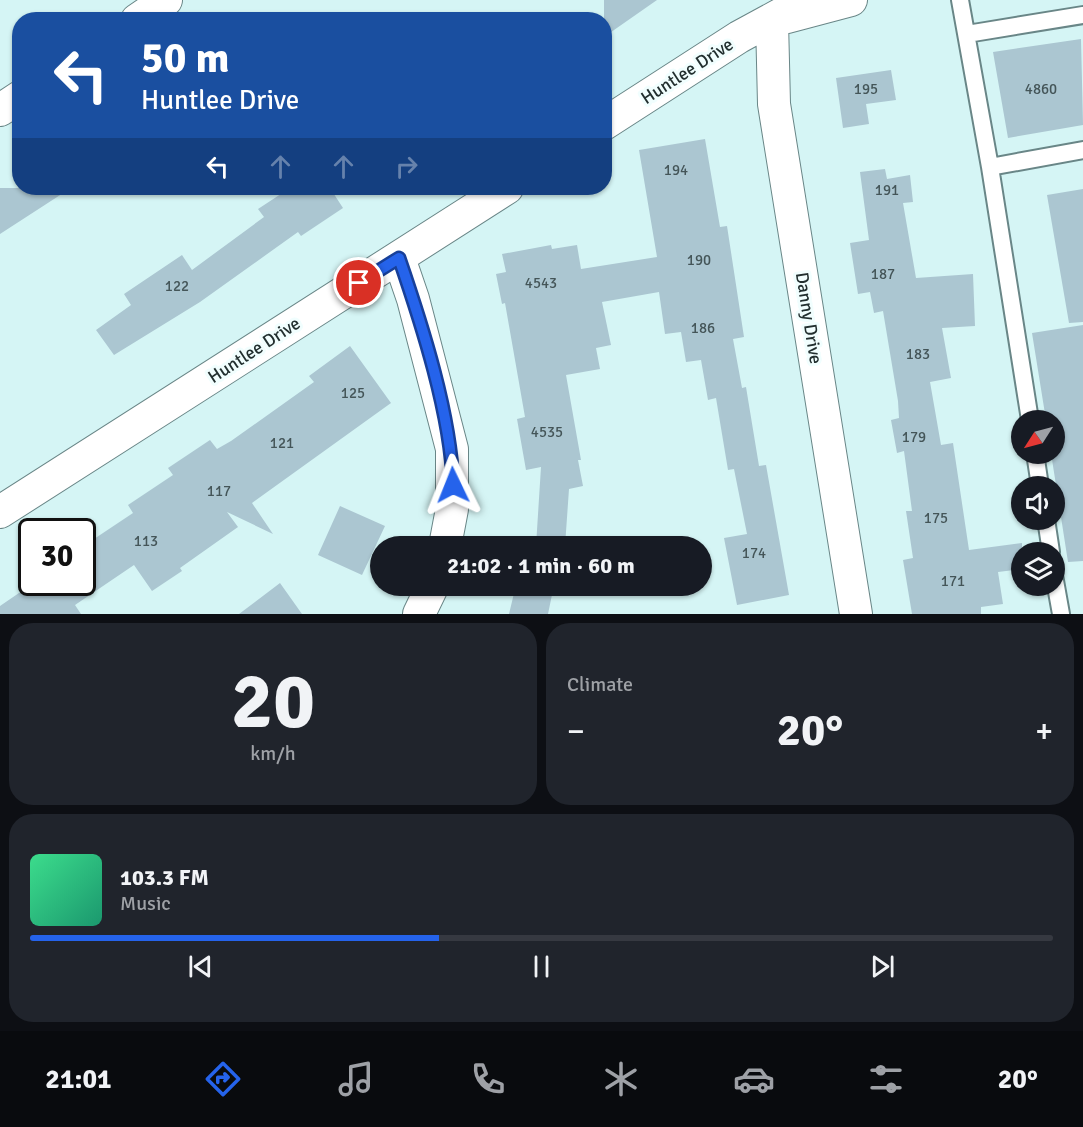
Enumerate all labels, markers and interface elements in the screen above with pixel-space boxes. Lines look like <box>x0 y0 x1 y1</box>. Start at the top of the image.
text: 50 m <box>141 33 230 84</box>
street label: Huntlee Drive <box>637 33 737 109</box>
icon: left <box>42 36 120 114</box>
house number: 195 <box>854 80 878 98</box>
house number: 4860 <box>1025 80 1057 98</box>
text: Huntlee Drive <box>141 84 299 117</box>
icon: left <box>201 150 234 183</box>
icon: ahead <box>264 150 297 183</box>
icon: ahead <box>327 150 360 183</box>
icon: right <box>390 150 423 183</box>
house number: 194 <box>664 161 688 179</box>
house number: 191 <box>875 181 899 199</box>
house number: 190 <box>687 251 711 269</box>
pin <box>333 257 384 308</box>
house number: 187 <box>871 265 895 283</box>
icon: arrive <box>342 266 375 299</box>
street label: Danny Drive <box>791 271 827 365</box>
house number: 4543 <box>525 274 557 292</box>
house number: 122 <box>165 277 189 295</box>
street label: Huntlee Drive <box>204 312 304 388</box>
house number: 186 <box>691 319 715 337</box>
house number: 183 <box>906 345 930 363</box>
house number: 125 <box>341 384 365 402</box>
north arrow <box>1011 410 1065 464</box>
map controls <box>1011 410 1065 596</box>
house number: 4535 <box>531 423 563 441</box>
house number: 179 <box>902 428 926 446</box>
house number: 121 <box>270 434 294 452</box>
position arrow <box>421 453 485 517</box>
button: sound <box>1011 476 1065 530</box>
house number: 117 <box>207 482 231 500</box>
house number: 175 <box>924 509 948 527</box>
speed limit sign: 30 <box>18 518 96 596</box>
house number: 113 <box>134 532 158 550</box>
button: layers <box>1011 542 1065 596</box>
house number: 174 <box>742 544 766 562</box>
text: 21:02 · 1 min · 60 m <box>447 552 635 579</box>
house number: 171 <box>941 572 965 590</box>
text: 20 <box>231 654 315 750</box>
text: Climate <box>567 672 633 697</box>
text: 20° <box>777 703 843 758</box>
text: − <box>567 711 585 752</box>
text: + <box>1035 711 1053 752</box>
text: km/h <box>250 741 296 766</box>
text: 103.3 FM <box>120 864 209 891</box>
text: Music <box>120 891 171 916</box>
icon: previous <box>184 950 217 983</box>
icon: pause <box>525 950 558 983</box>
icon: next <box>866 950 899 983</box>
icon: directions <box>202 1058 244 1100</box>
icon: music <box>335 1058 377 1100</box>
icon: phone <box>467 1058 509 1100</box>
icon: climate <box>600 1058 642 1100</box>
icon: car <box>733 1058 775 1100</box>
icon: filters <box>865 1058 907 1100</box>
text: 21:01 <box>45 1063 112 1096</box>
text: 20° <box>998 1063 1038 1096</box>

